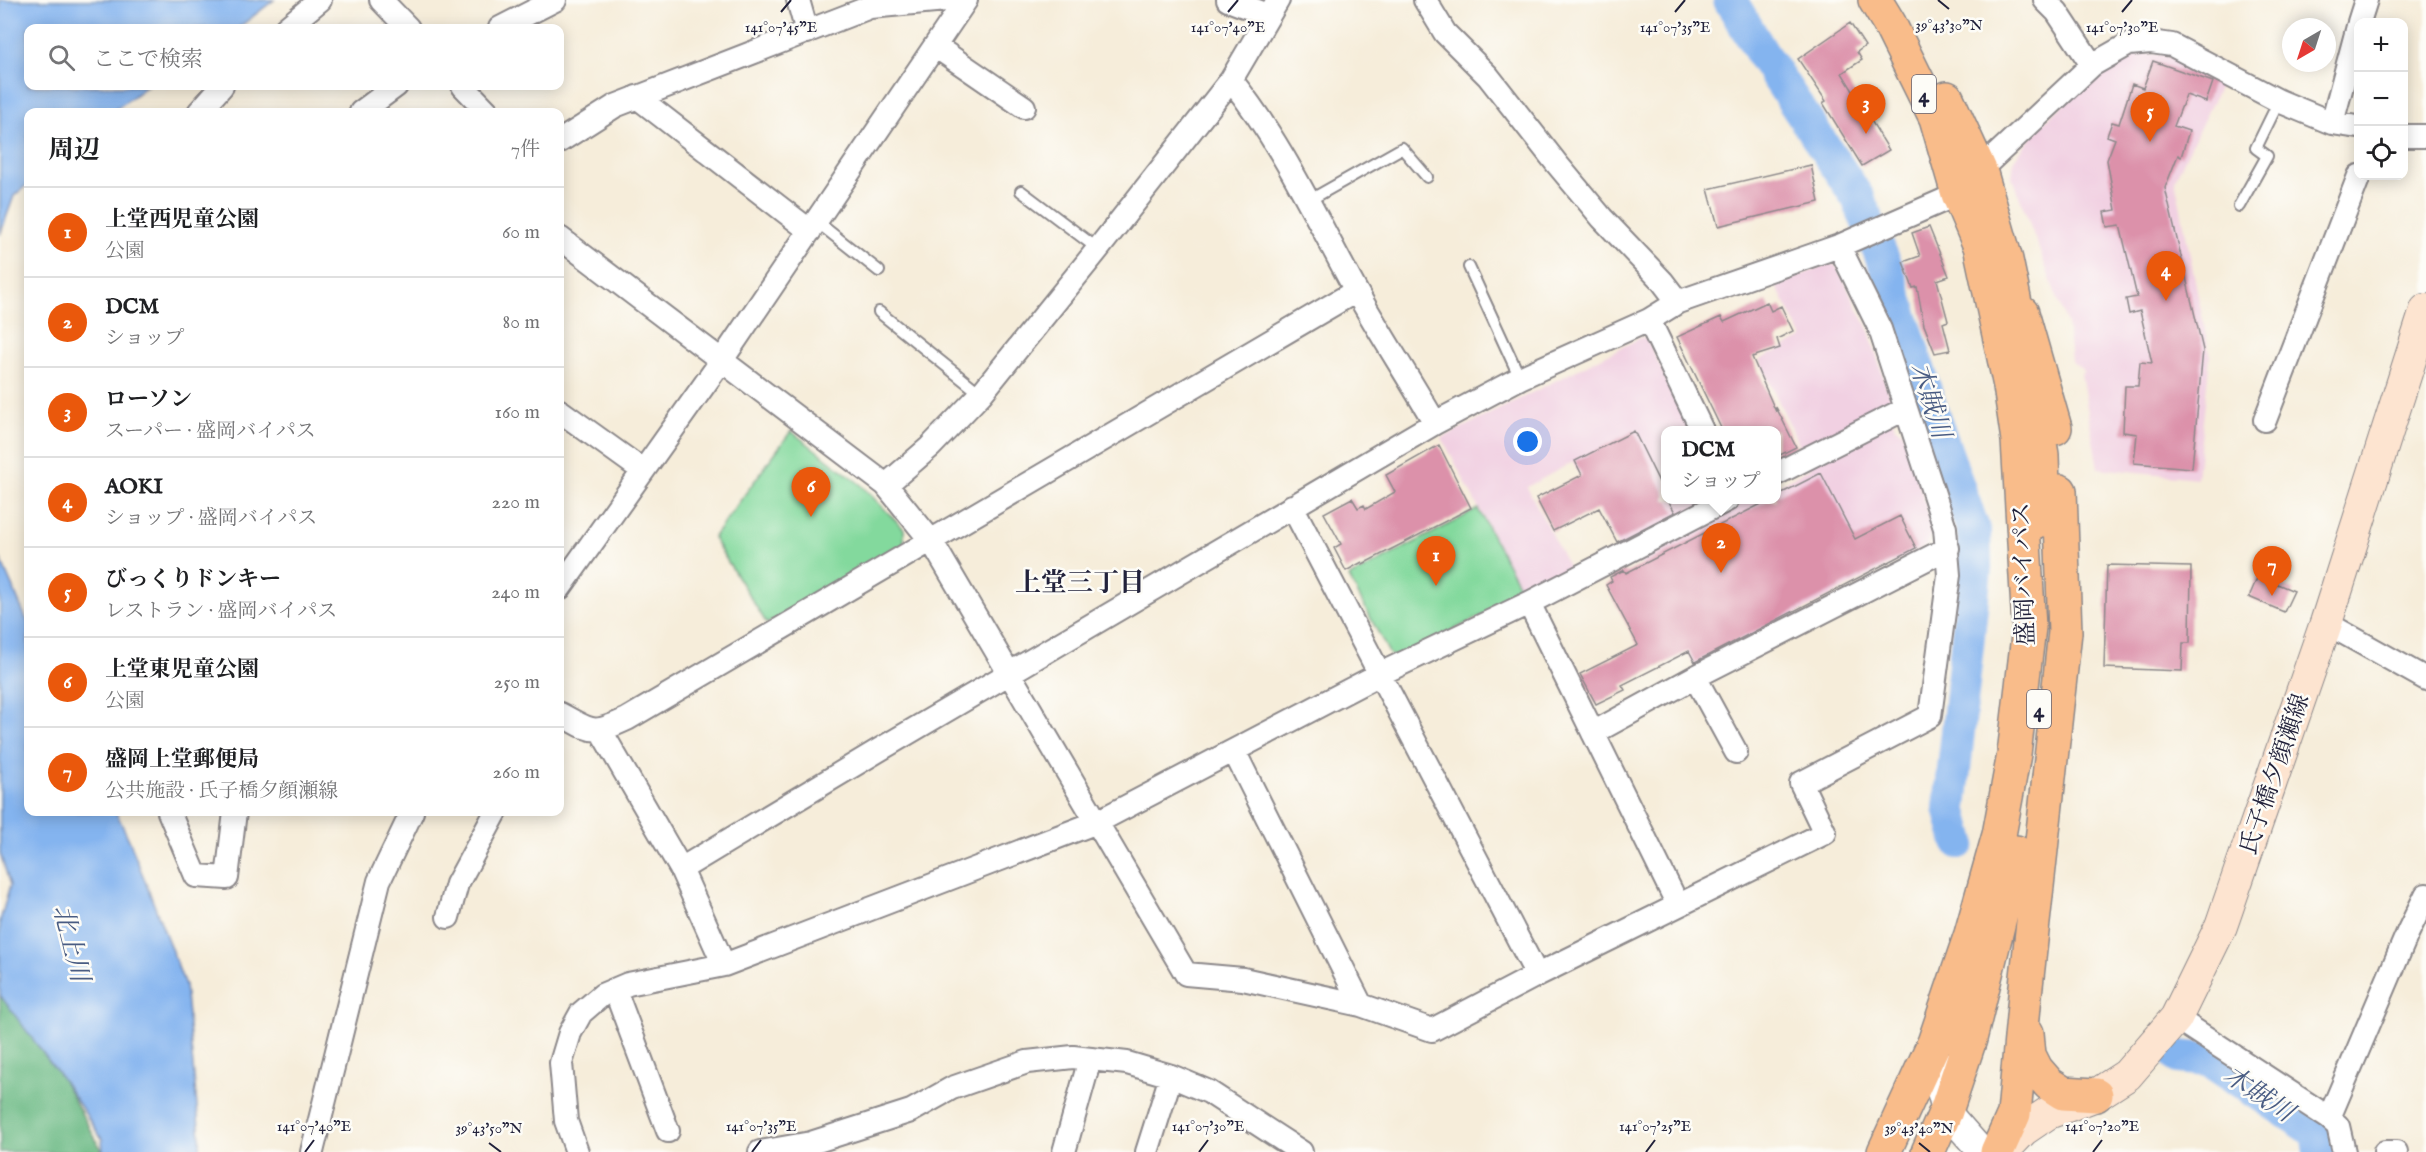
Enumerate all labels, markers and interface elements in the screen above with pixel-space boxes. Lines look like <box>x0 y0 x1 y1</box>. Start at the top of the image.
text: 39°43'30"N <box>1915 16 1983 35</box>
text: 141°07'45"E <box>745 18 817 37</box>
text: 141°07'40"E <box>1191 18 1265 37</box>
text: 141°07'35"E <box>1640 18 1710 37</box>
text: 141°07'30"E <box>2086 18 2158 37</box>
north arrow <box>2282 18 2336 72</box>
map controls <box>2354 18 2408 180</box>
button: + <box>2354 18 2408 72</box>
search box <box>24 24 564 90</box>
icon: search <box>45 41 78 74</box>
text: ここで検索 <box>93 46 203 74</box>
button: − <box>2354 72 2408 126</box>
road number: 4 <box>1912 75 1936 113</box>
pin: 3 <box>1846 84 1886 134</box>
pin: 5 <box>2130 92 2170 142</box>
button: locate <box>2354 126 2408 180</box>
text: 周辺 <box>48 134 100 167</box>
text: 7件 <box>511 137 540 162</box>
text: 上堂西児童公園 <box>105 206 259 234</box>
text: 1 <box>64 220 71 245</box>
text: 60 m <box>502 220 540 245</box>
text: 公園 <box>105 239 145 264</box>
pin: 4 <box>2146 252 2186 301</box>
text: DCM <box>105 293 159 321</box>
text: 2 <box>63 310 72 335</box>
text: 80 m <box>503 310 540 335</box>
text: ショップ <box>105 326 185 351</box>
water label: 木賊川 <box>1902 358 1958 445</box>
text: ローソン <box>105 386 192 414</box>
text: 3 <box>64 400 71 425</box>
text: 160 m <box>494 400 540 425</box>
text: スーパー · 盛岡バイパス <box>105 419 316 444</box>
popup <box>1661 426 1781 504</box>
your location <box>1513 427 1542 456</box>
text: DCM <box>1681 436 1735 464</box>
pin: 6 <box>792 468 830 517</box>
text: ショップ <box>1681 469 1761 494</box>
text: AOKI <box>105 473 163 501</box>
text: 4 <box>63 490 72 515</box>
text: 220 m <box>492 490 540 515</box>
street label: 盛岡バイパス <box>2007 502 2042 646</box>
text: ショップ · 盛岡バイパス <box>105 506 317 531</box>
pin: 2 <box>1702 524 1740 573</box>
pin: 1 <box>1416 536 1456 586</box>
pin: 7 <box>2252 546 2292 596</box>
text: びっくりドンキー <box>105 566 281 594</box>
district label: 上堂三丁目 <box>1015 567 1145 600</box>
text: 5 <box>64 580 71 605</box>
text: 240 m <box>491 580 540 605</box>
text: レストラン · 盛岡バイパス <box>105 599 337 624</box>
text: 上堂東児童公園 <box>105 656 259 684</box>
text: 6 <box>63 670 72 695</box>
text: 250 m <box>494 670 540 695</box>
text: 公園 <box>105 689 145 714</box>
road number: 4 <box>2027 690 2051 728</box>
street label: 氏子橋夕顔瀬線 <box>2233 690 2317 859</box>
text: 盛岡上堂郵便局 <box>105 746 259 774</box>
text: 7 <box>63 760 72 785</box>
text: 260 m <box>493 760 540 785</box>
text: 公共施設 · 氏子橋夕顔瀬線 <box>105 779 338 804</box>
water label: 北上川 <box>45 902 97 988</box>
water label: 木賊川 <box>2217 1059 2302 1131</box>
text: 141°07'40"E <box>277 1117 351 1136</box>
text: 141°07'35"E <box>726 1117 796 1136</box>
text: 141°07'30"E <box>1172 1117 1244 1136</box>
text: 141°07'25"E <box>1619 1117 1691 1136</box>
text: 141°07'20"E <box>2065 1117 2139 1136</box>
text: 39°43'50"N <box>455 1119 523 1138</box>
text: 39°43'40"N <box>1884 1119 1954 1138</box>

